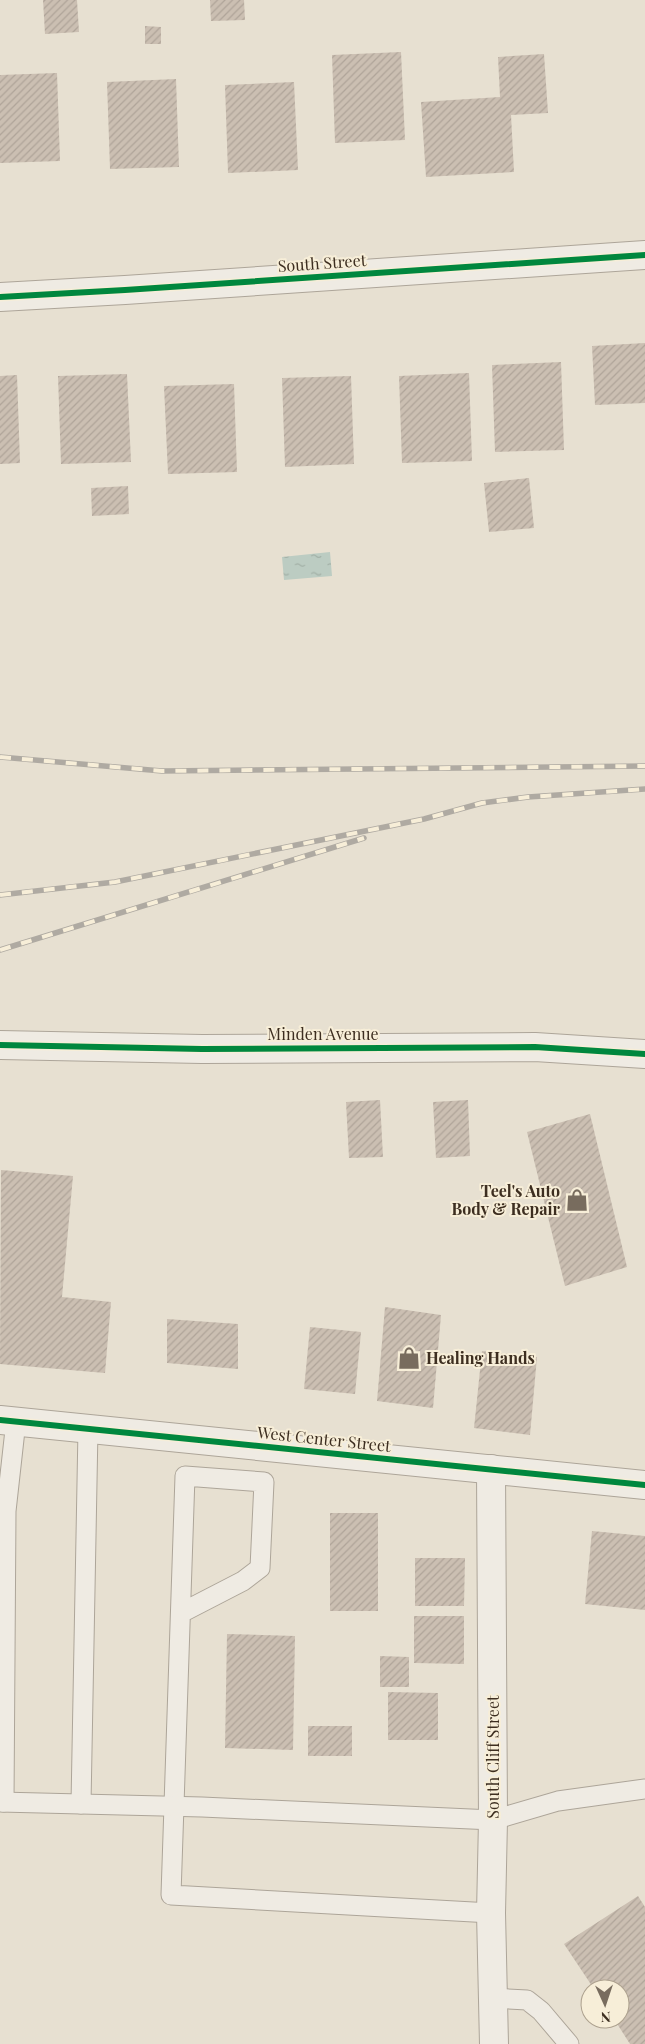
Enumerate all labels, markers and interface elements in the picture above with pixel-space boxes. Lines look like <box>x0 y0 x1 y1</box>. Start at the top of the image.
street label: South Street <box>277 249 367 276</box>
street label: Minden Avenue <box>267 1023 379 1044</box>
place label: Teel's Auto Body & Repair <box>451 1180 561 1219</box>
shop icon: Teel's Auto Body & Repair <box>564 1187 590 1213</box>
shop icon: Healing Hands <box>396 1345 422 1371</box>
place label: Healing Hands <box>426 1347 535 1368</box>
street label: West Center Street <box>255 1421 392 1456</box>
street label: South Cliff Street <box>482 1695 503 1819</box>
north arrow <box>580 1979 630 2029</box>
text: N <box>600 2008 611 2027</box>

